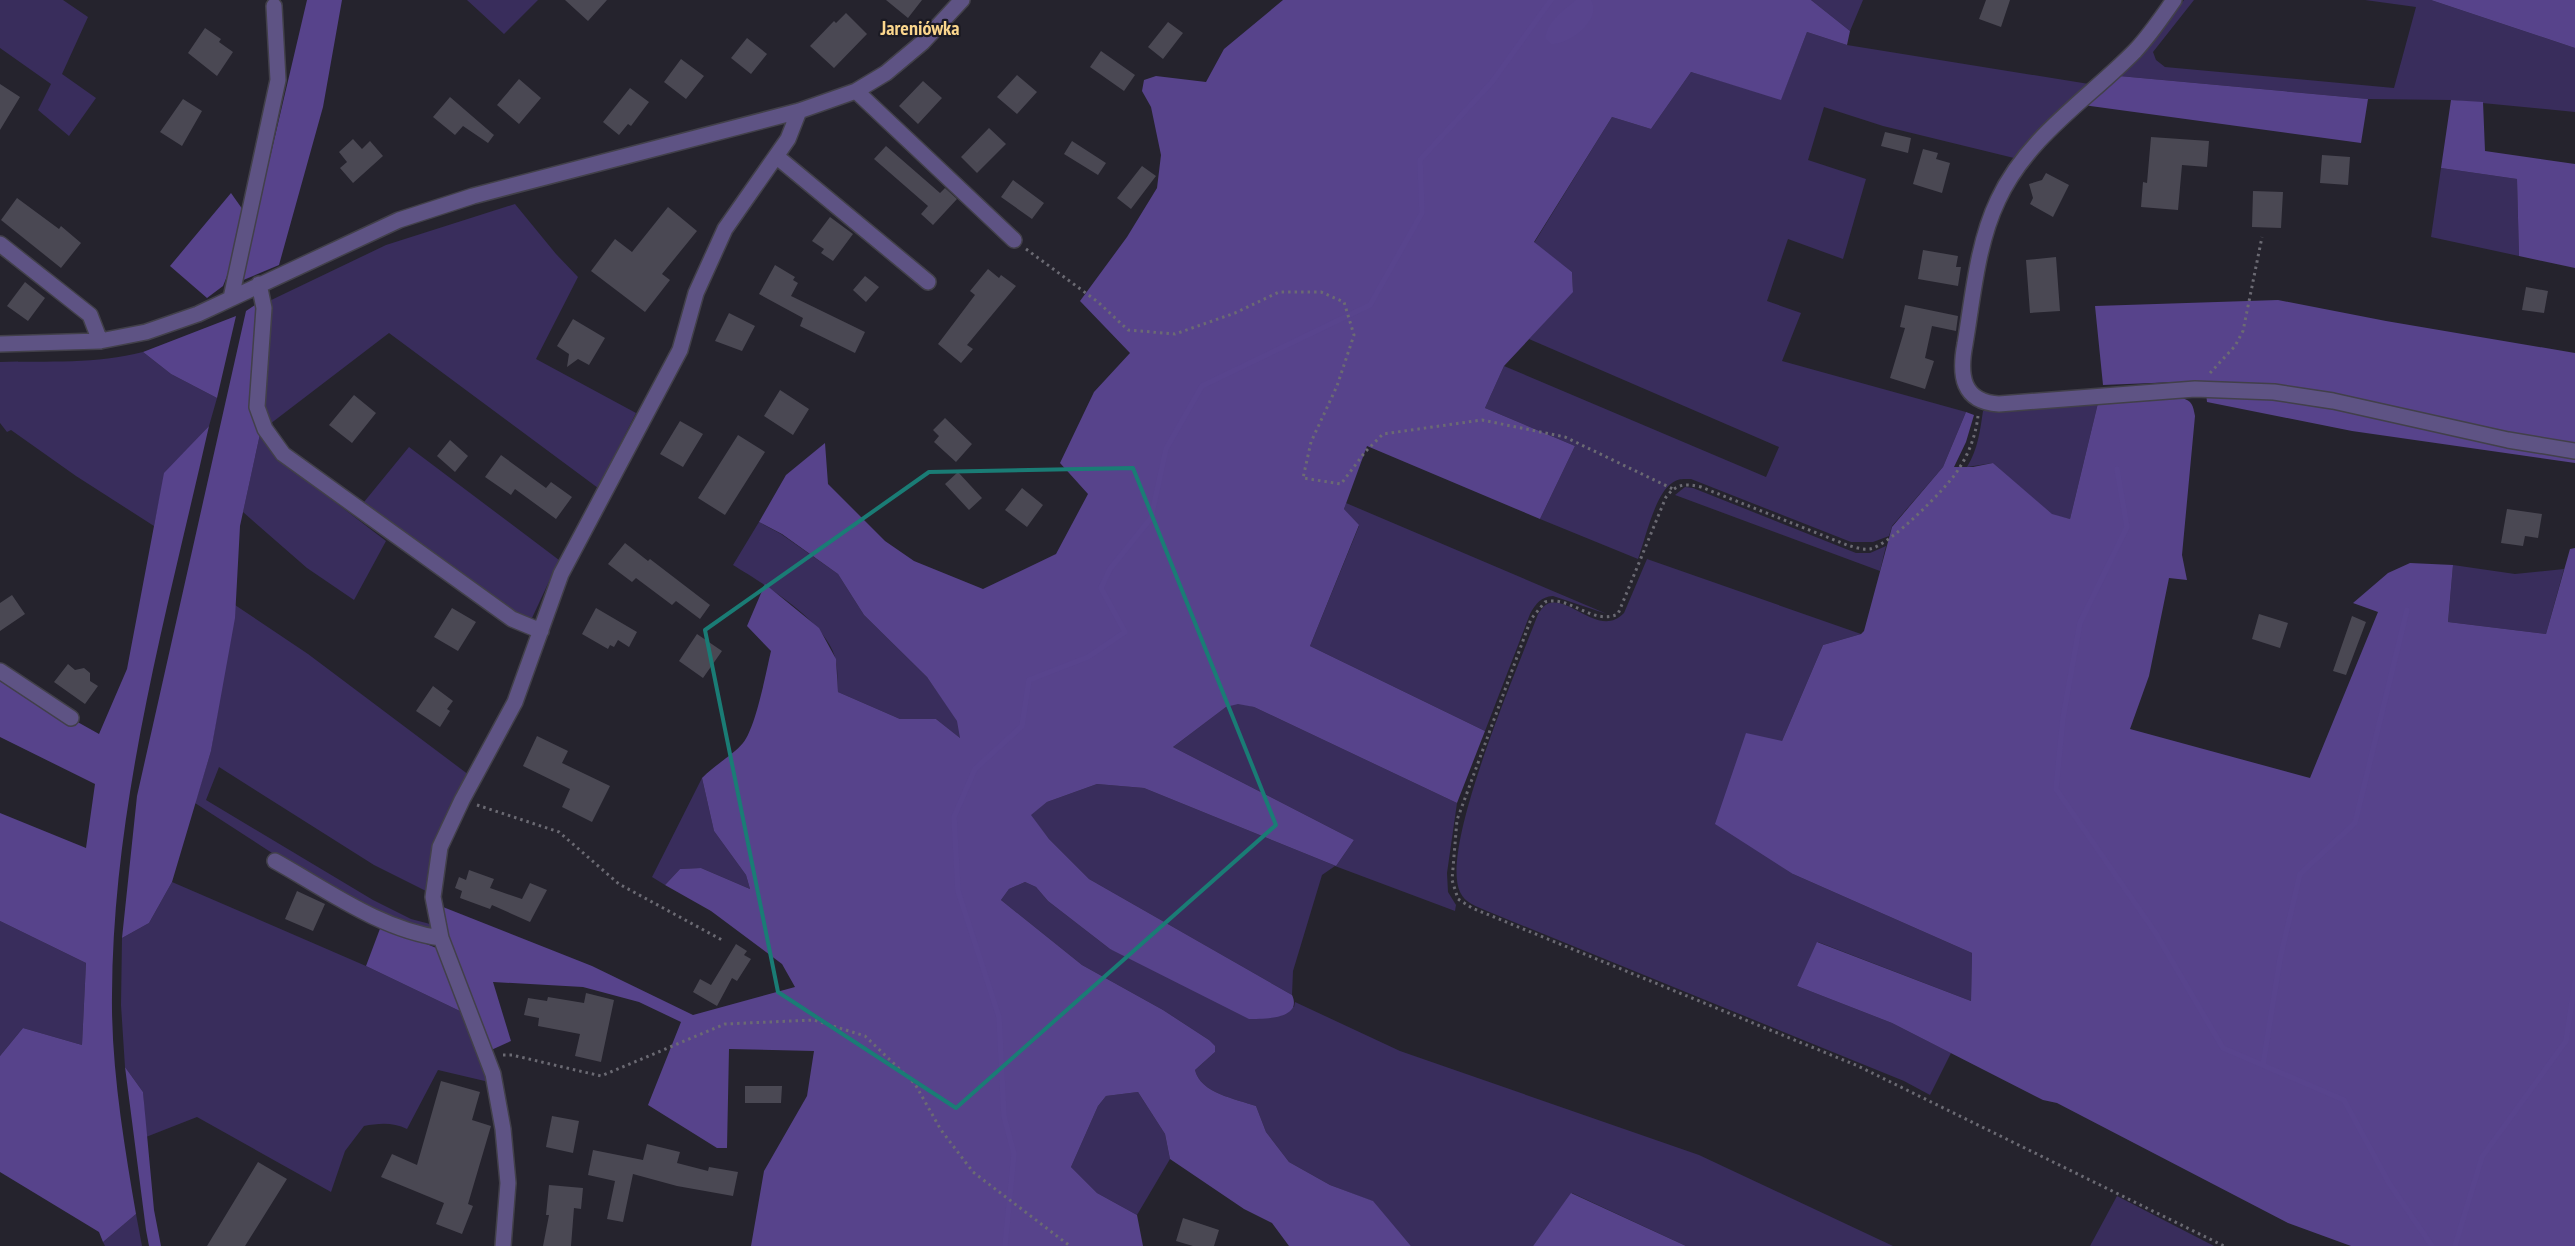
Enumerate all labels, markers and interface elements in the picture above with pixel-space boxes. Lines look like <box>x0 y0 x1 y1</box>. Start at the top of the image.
district label: Jareniówka <box>879 15 960 41</box>

